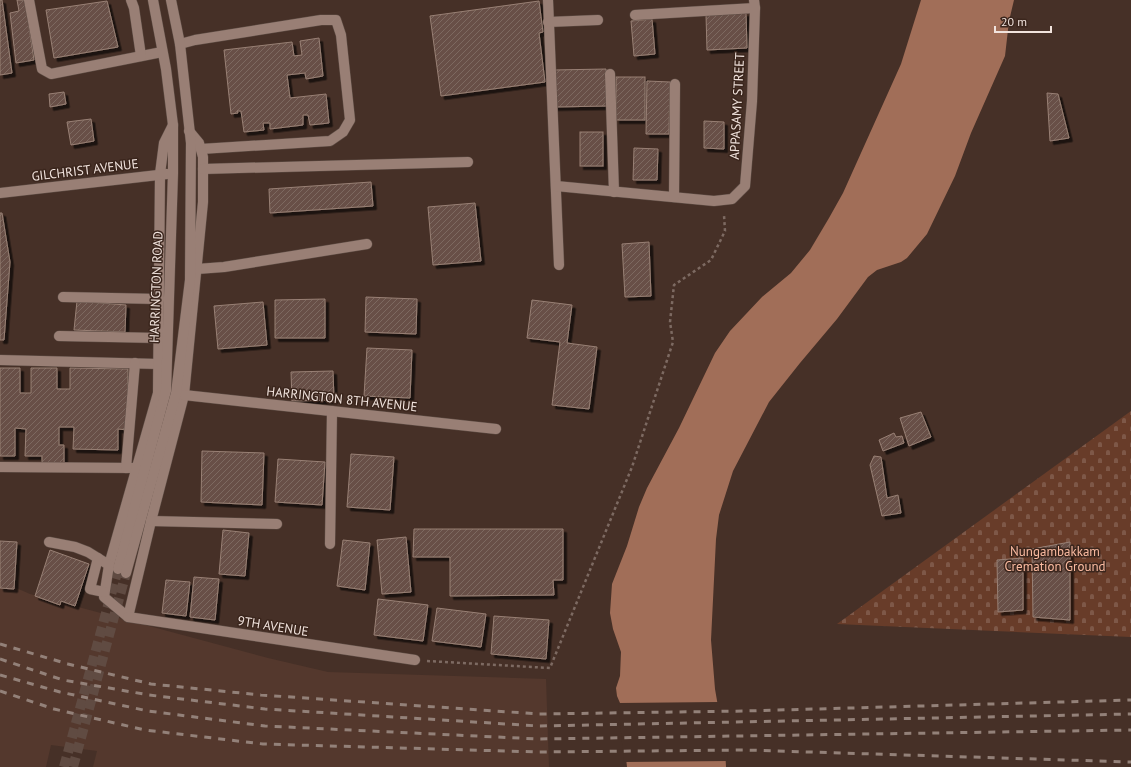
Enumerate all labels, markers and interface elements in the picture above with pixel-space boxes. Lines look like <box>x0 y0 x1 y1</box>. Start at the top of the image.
scale bar <box>995 8 1051 34</box>
text: 20 m <box>1001 14 1027 29</box>
street label: APPASAMY STREET <box>726 52 748 160</box>
street label: GILCHRIST AVENUE <box>31 155 139 185</box>
street label: HARRINGTON ROAD <box>146 231 166 343</box>
street label: HARRINGTON 8TH AVENUE <box>266 383 418 415</box>
park label: Nungambakkam Cremation Ground <box>1004 543 1106 575</box>
street label: 9TH AVENUE <box>236 612 310 640</box>

